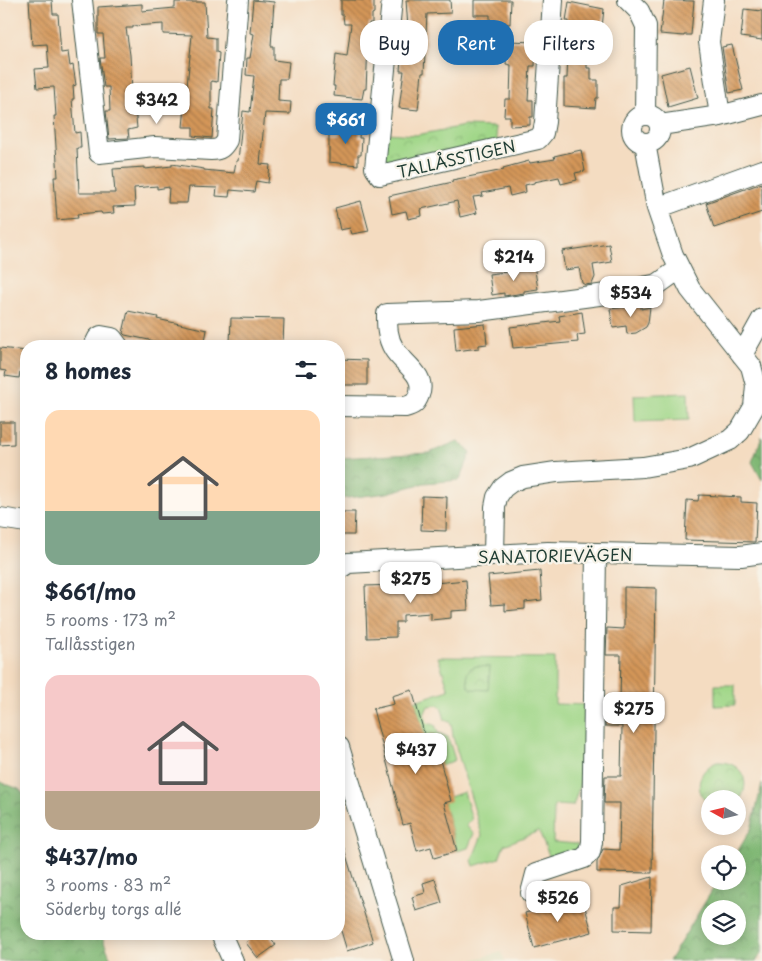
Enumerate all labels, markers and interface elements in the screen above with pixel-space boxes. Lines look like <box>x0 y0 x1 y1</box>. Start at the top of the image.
chip: Buy <box>360 20 428 65</box>
chip: Rent <box>438 20 514 65</box>
chip: Filters <box>524 20 613 65</box>
pin: $342 <box>127 82 187 125</box>
text: $342 <box>136 87 178 111</box>
pin: $661 <box>316 102 376 145</box>
text: $661 <box>327 107 365 131</box>
street label: TALLÅSSTIGEN <box>394 133 518 183</box>
pin: $214 <box>484 240 544 282</box>
text: $214 <box>494 244 534 268</box>
pin: $534 <box>601 276 661 318</box>
text: $534 <box>610 280 652 304</box>
text: 8 homes <box>45 354 131 386</box>
icon: filters <box>292 356 320 384</box>
icon: home <box>138 443 228 533</box>
street label: SANATORIEVÄGEN <box>477 542 633 568</box>
pin: $275 <box>381 562 441 604</box>
text: $275 <box>391 566 431 590</box>
text: $661/mo <box>45 575 136 607</box>
text: 5 rooms · 173 m² <box>45 607 176 631</box>
text: Tallåsstigen <box>45 631 136 655</box>
pin: $275 <box>604 692 664 734</box>
text: $275 <box>614 696 654 720</box>
icon: home <box>138 708 228 798</box>
pin: $437 <box>386 732 446 775</box>
text: $437 <box>396 737 436 761</box>
north arrow <box>701 790 746 835</box>
map controls <box>701 790 746 945</box>
text: $437/mo <box>45 840 138 872</box>
button: locate <box>701 845 746 890</box>
text: 3 rooms · 83 m² <box>45 872 171 896</box>
pin: $526 <box>528 880 588 923</box>
text: $526 <box>537 885 579 909</box>
text: Söderby torgs allé <box>45 896 182 920</box>
button: layers <box>701 900 746 945</box>

